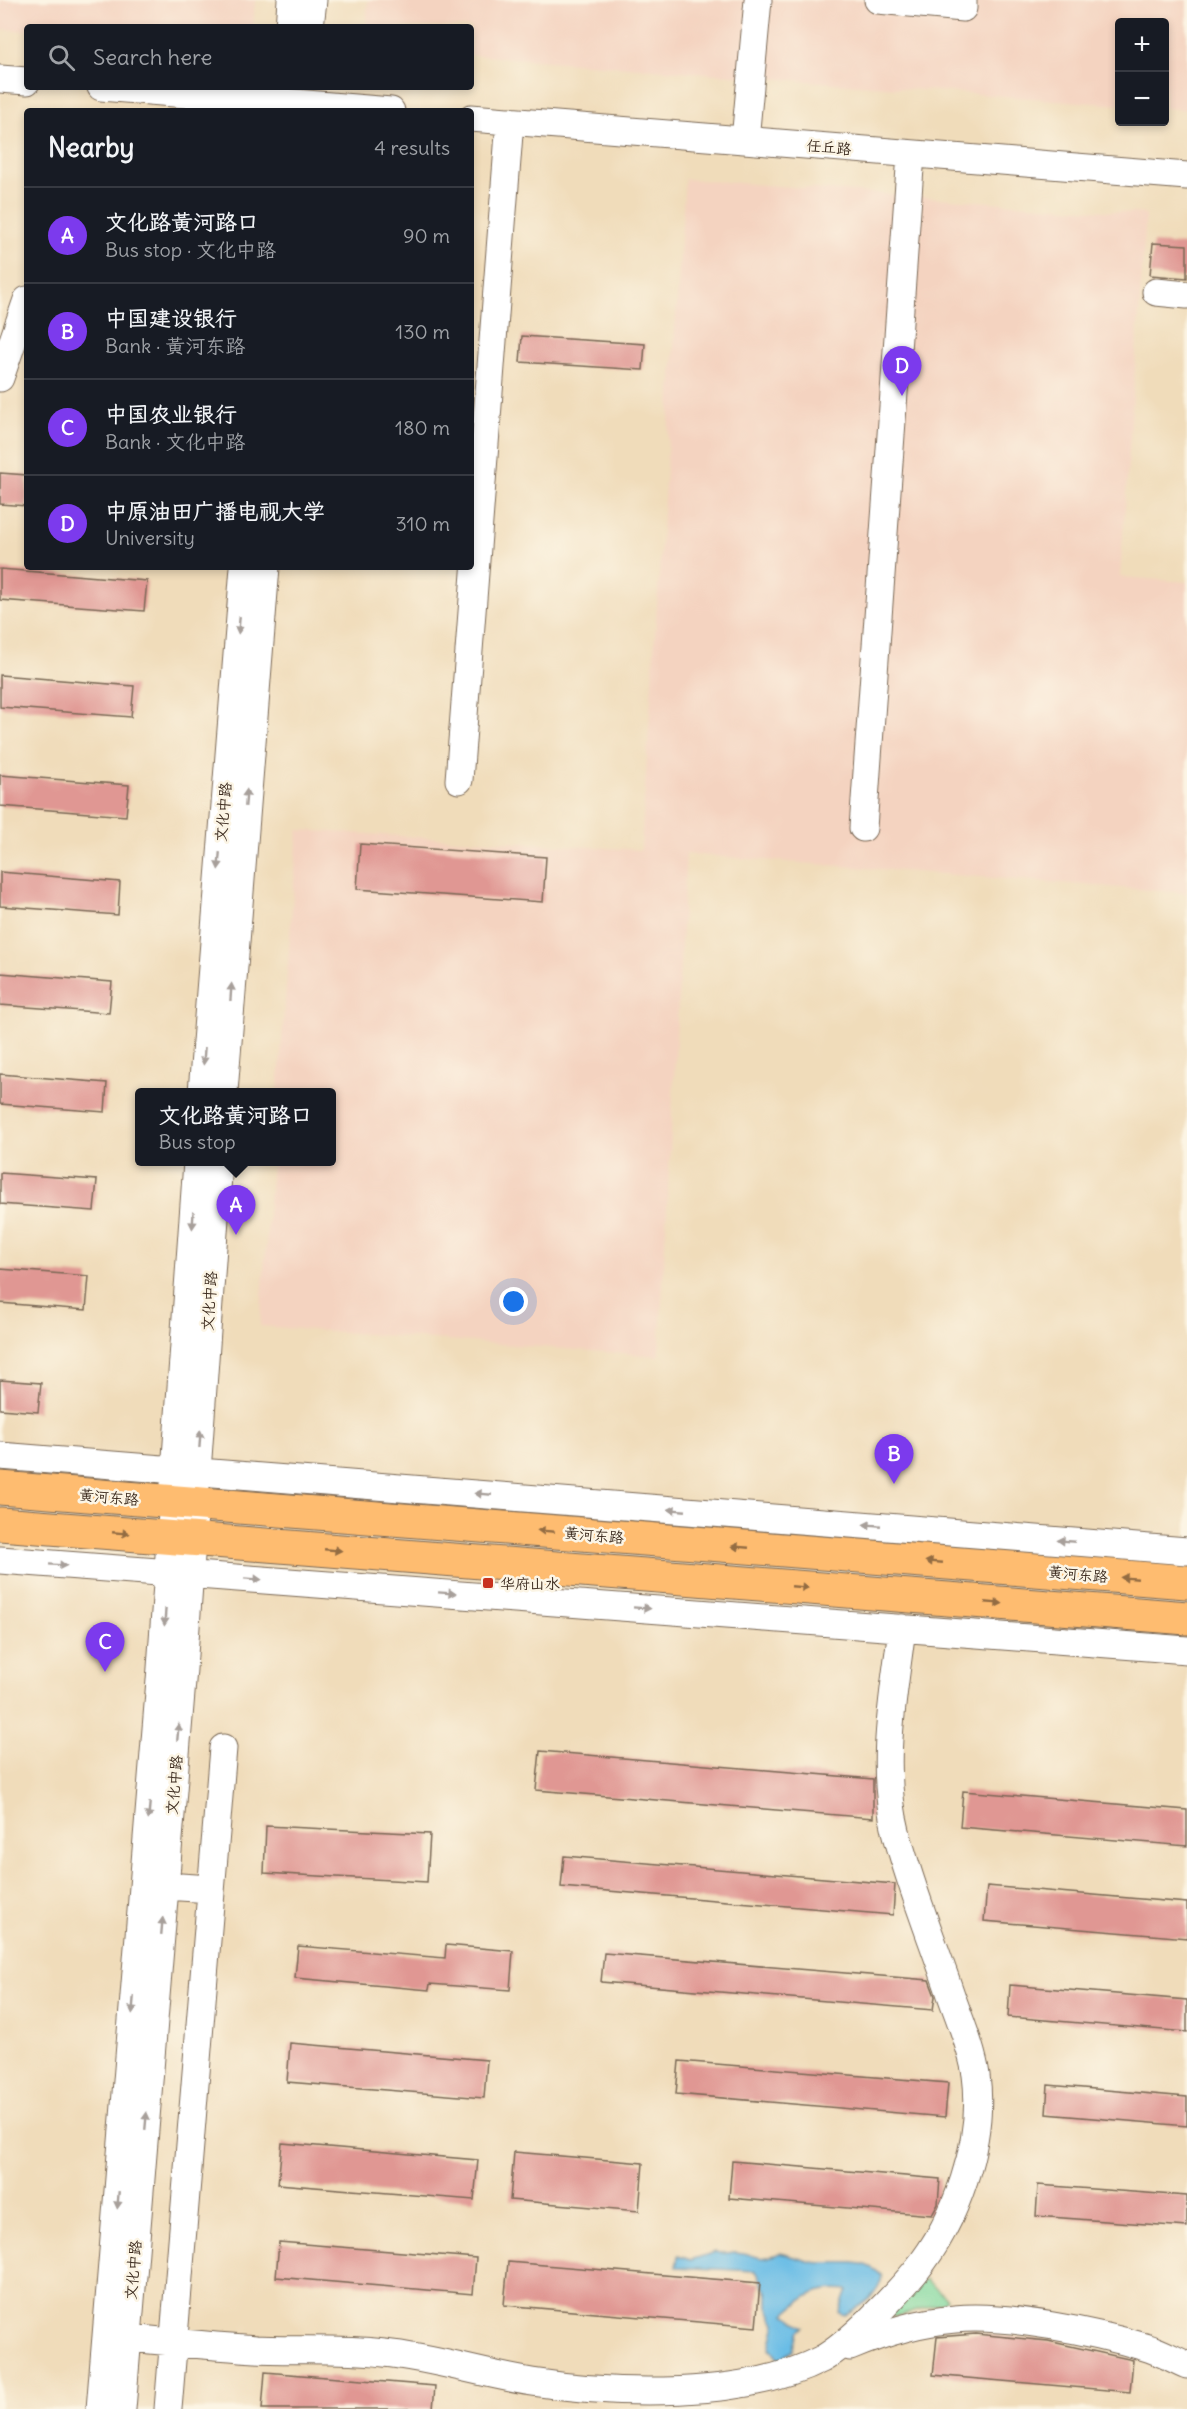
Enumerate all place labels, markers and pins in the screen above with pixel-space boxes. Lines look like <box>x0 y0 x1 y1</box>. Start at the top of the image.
pin: D <box>882 346 922 396</box>
pin: A <box>216 1186 256 1235</box>
pin: B <box>874 1434 914 1484</box>
place label: 华府山水 <box>500 1574 560 1593</box>
marker: 华府山水 <box>481 1576 495 1590</box>
pin: C <box>86 1622 124 1672</box>

